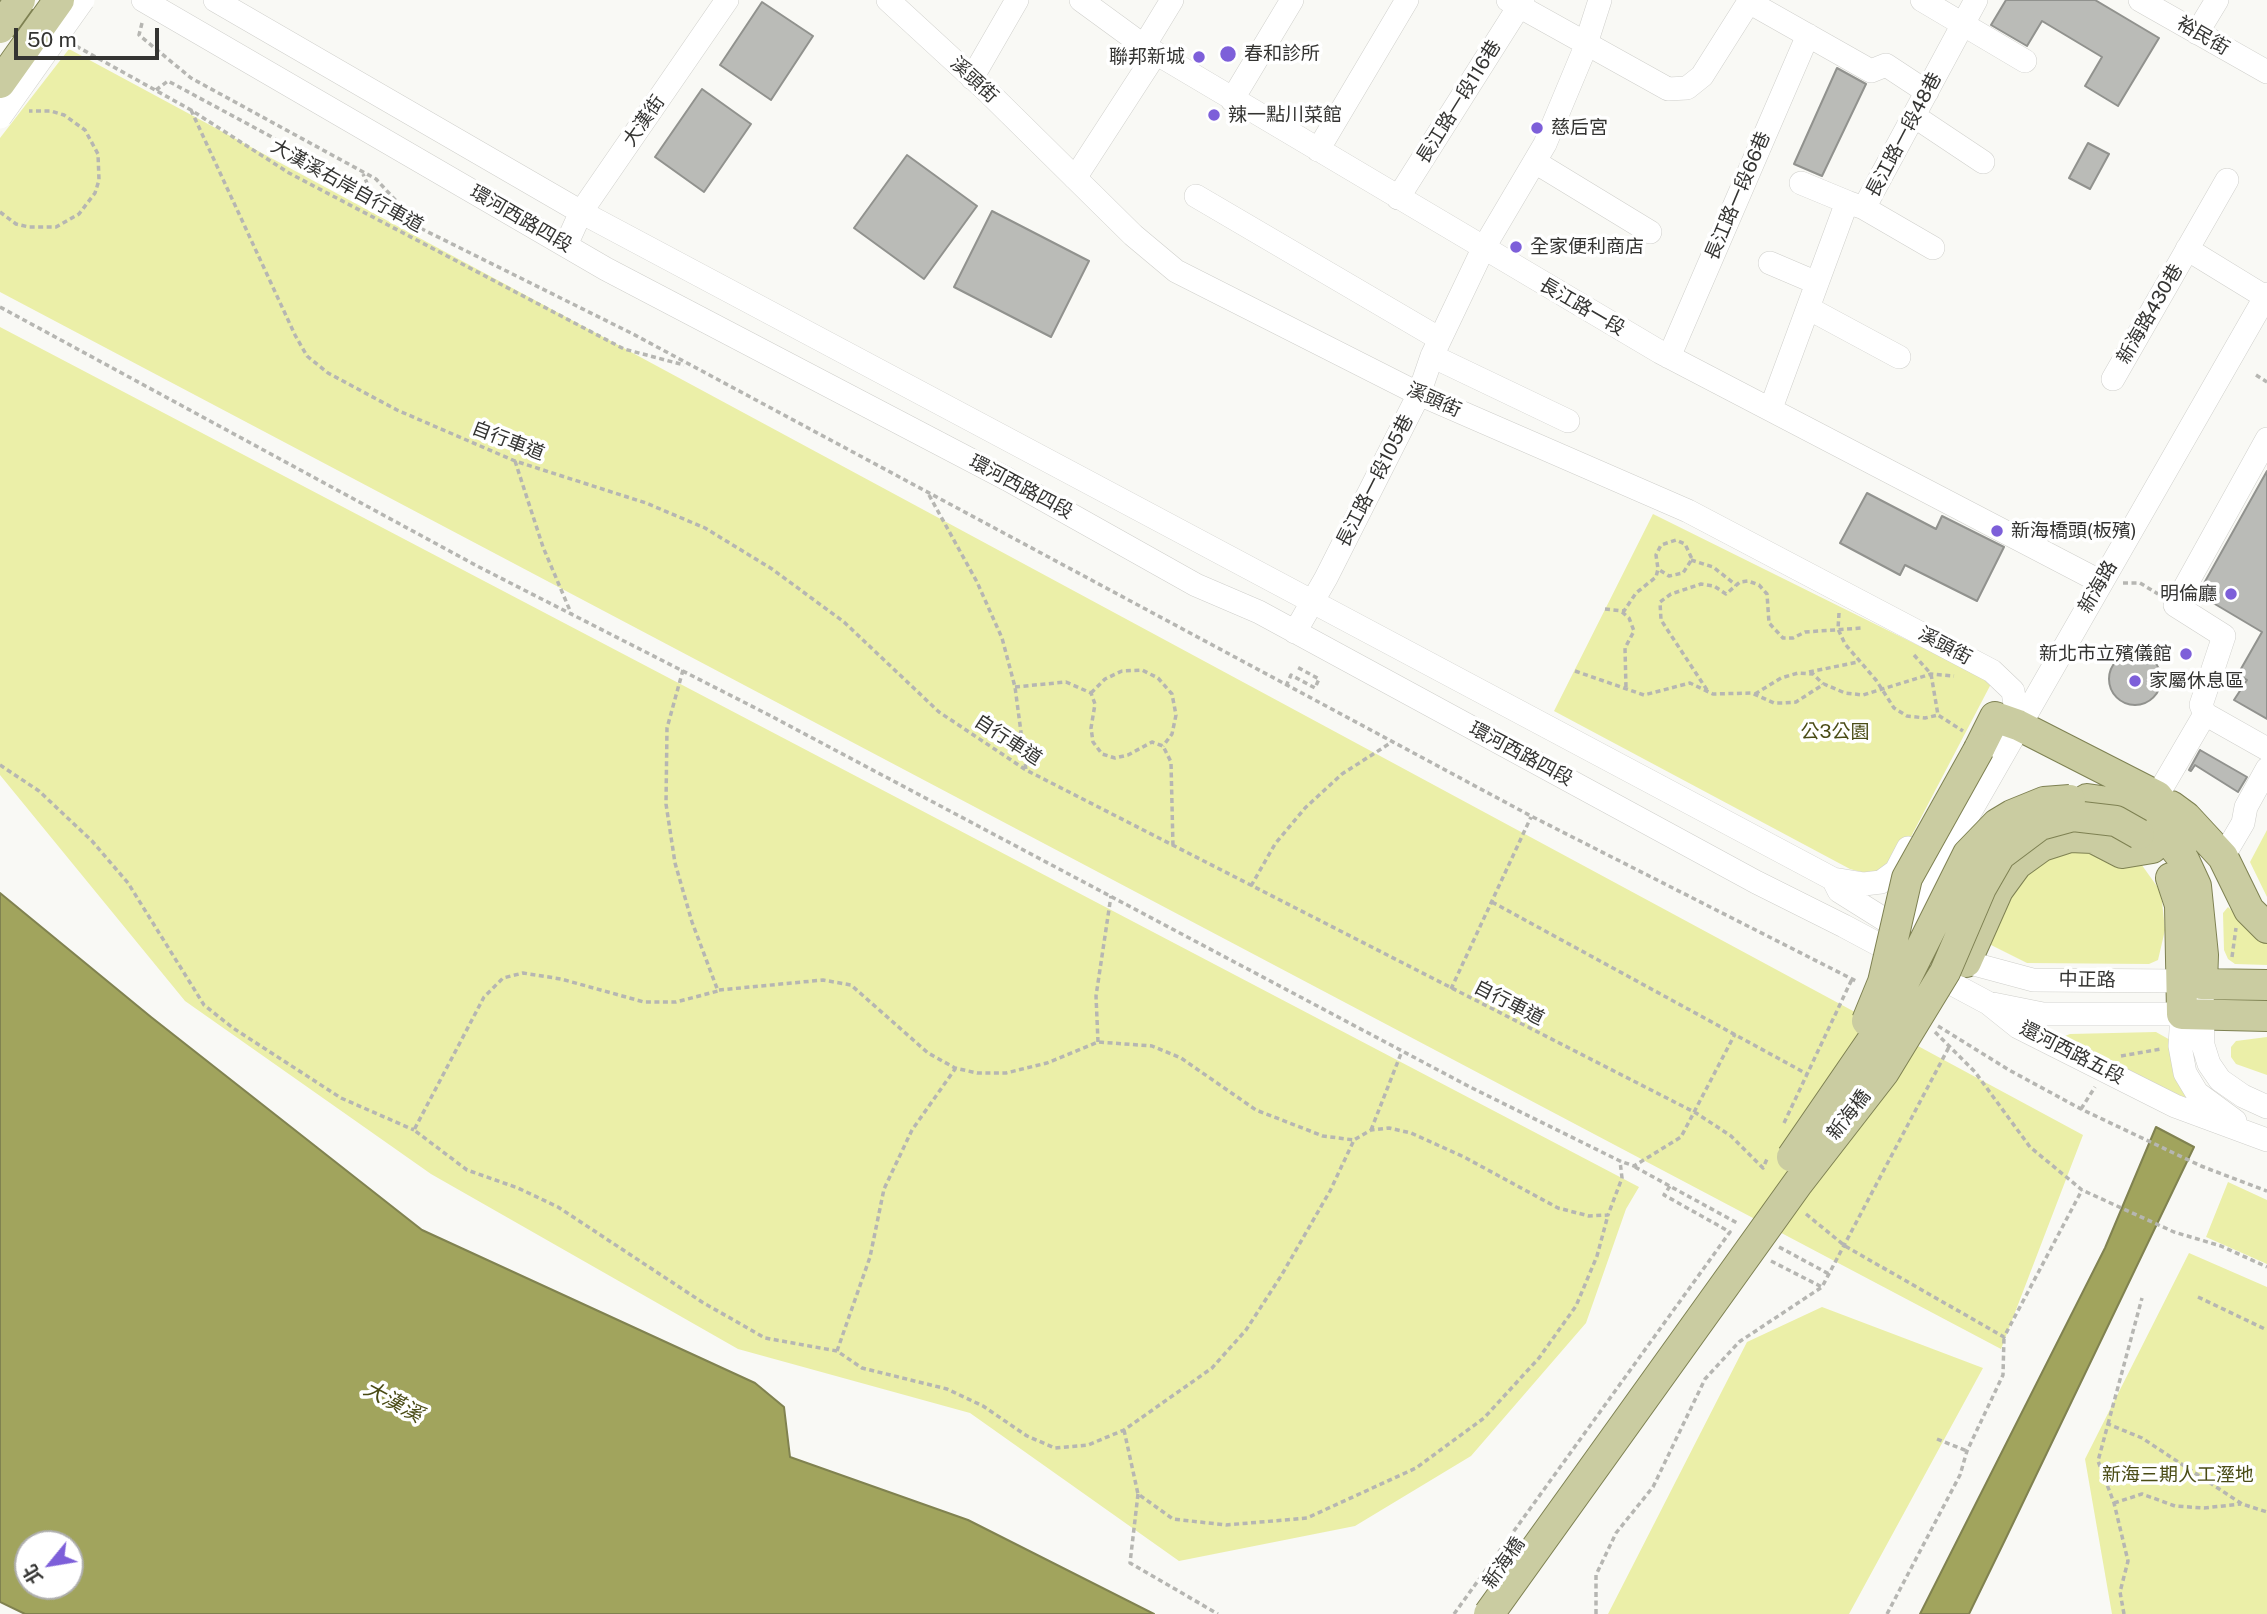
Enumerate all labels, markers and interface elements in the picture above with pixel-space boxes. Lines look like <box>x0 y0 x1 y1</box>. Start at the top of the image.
street label: 裕民街 <box>2173 12 2233 60</box>
scale bar <box>18 14 163 58</box>
text: 50 m <box>27 27 77 52</box>
street label: 長江路一段116巷 <box>1412 36 1506 168</box>
place label: 春和診所 <box>1244 43 1320 65</box>
marker: 春和診所 <box>1218 44 1238 64</box>
place label: 聯邦新城 <box>1109 46 1185 68</box>
marker: 聯邦新城 <box>1191 49 1207 65</box>
street label: 溪頭街 <box>945 52 1003 108</box>
street label: 長江路一段48巷 <box>1861 69 1947 201</box>
street label: 大漢街 <box>618 91 670 151</box>
place label: 辣一點川菜館 <box>1228 104 1342 126</box>
marker: 辣一點川菜館 <box>1206 107 1222 123</box>
place label: 慈后宮 <box>1551 117 1608 139</box>
marker: 慈后宮 <box>1529 120 1545 136</box>
street label: 長江路一段66巷 <box>1701 128 1775 264</box>
street label: 大漢溪右岸自行車道 <box>267 135 427 237</box>
street label: 環河西路四段 <box>466 181 576 257</box>
place label: 全家便利商店 <box>1530 236 1644 258</box>
marker: 全家便利商店 <box>1508 239 1524 255</box>
street label: 新海路430巷 <box>2112 260 2188 368</box>
street label: 長江路一段 <box>1535 273 1629 341</box>
street label: 溪頭街 <box>1403 378 1465 422</box>
street label: 長江路一段105巷 <box>1332 411 1418 551</box>
street label: 自行車道 <box>468 417 548 465</box>
street label: 環河西路四段 <box>965 450 1077 524</box>
place label: 新海橋頭(板殯) <box>2011 520 2137 542</box>
marker: 新海橋頭(板殯) <box>1989 523 2005 539</box>
street label: 新海路 <box>2074 557 2122 617</box>
place label: 明倫廳 <box>2160 583 2217 605</box>
marker: 明倫廳 <box>2223 586 2239 602</box>
street label: 溪頭街 <box>1914 623 1976 669</box>
place label: 新北市立殯儀館 <box>2039 643 2172 665</box>
marker: 新北市立殯儀館 <box>2178 646 2194 662</box>
place label: 家屬休息區 <box>2149 670 2244 692</box>
marker: 家屬休息區 <box>2127 673 2143 689</box>
street label: 自行車道 <box>970 710 1046 770</box>
street label: 環河西路四段 <box>1465 717 1577 791</box>
park label: 公3公園 <box>1801 721 1869 743</box>
street label: 中正路 <box>2058 968 2116 992</box>
street label: 自行車道 <box>1470 976 1548 1030</box>
street label: 還河西路五段 <box>2016 1017 2128 1089</box>
street label: 新海橋 <box>1822 1086 1876 1144</box>
water label: 大漢溪 <box>359 1376 427 1428</box>
park label: 新海三期人工溼地 <box>2102 1464 2254 1486</box>
north arrow <box>14 1530 84 1600</box>
street label: 新海橋 <box>1478 1533 1530 1593</box>
text: 北 <box>18 1561 47 1588</box>

